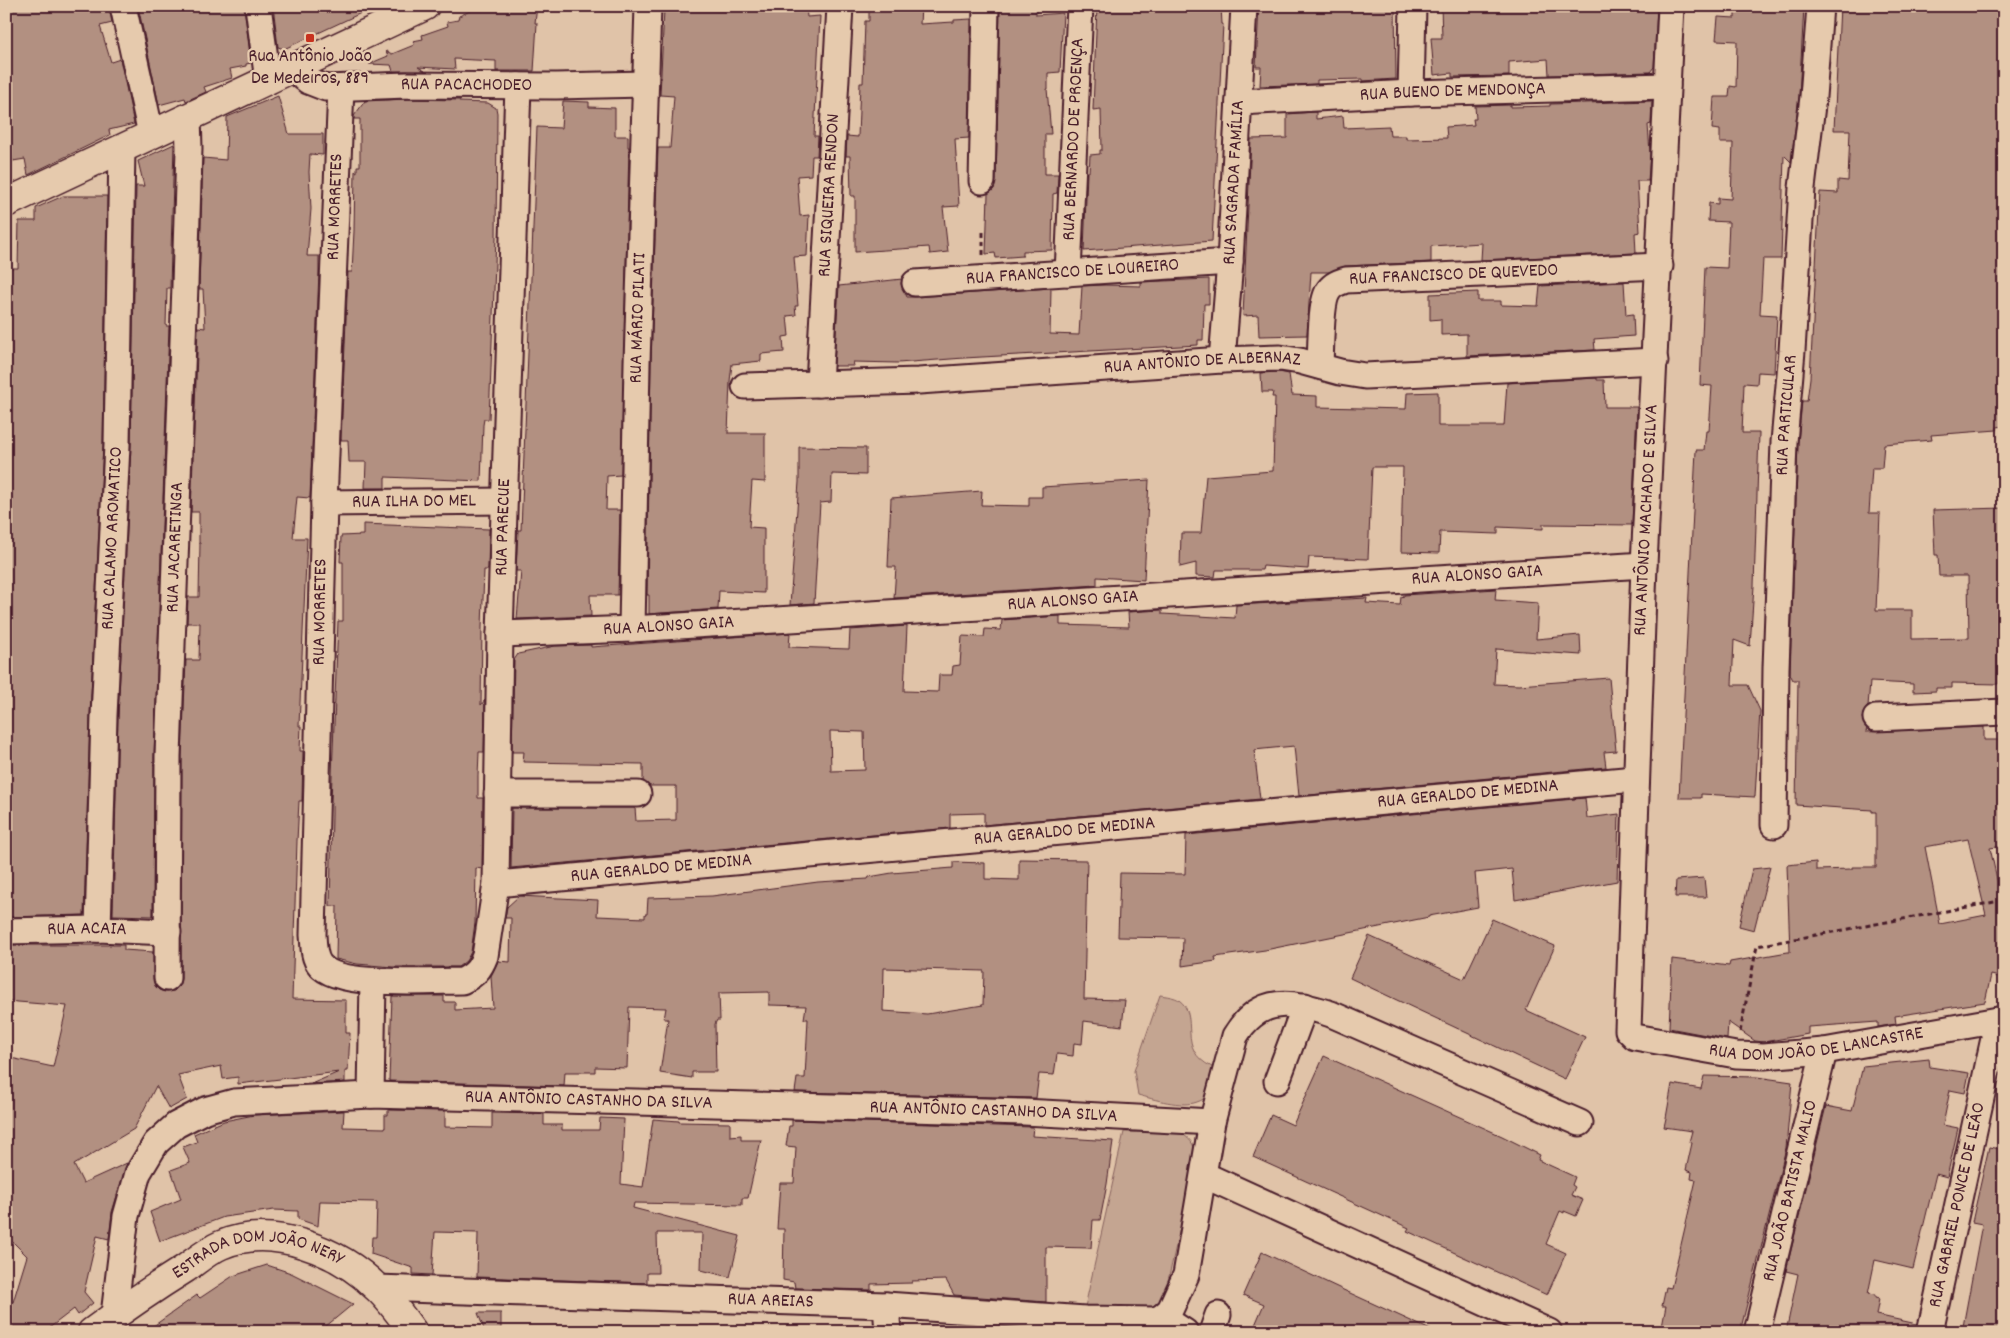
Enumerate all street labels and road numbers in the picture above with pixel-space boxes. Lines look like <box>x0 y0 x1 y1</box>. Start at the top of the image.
street label: RUA BERNARDO DE PROENÇA <box>1056 37 1092 241</box>
street label: RUA PACACHODEO <box>400 71 532 99</box>
street label: RUA BUENO DE MENDONÇA <box>1359 76 1546 109</box>
street label: RUA SAGRADA FAMÍLIA <box>1216 99 1252 266</box>
street label: RUA SIQUEIRA RENDON <box>811 113 848 278</box>
street label: RUA MORRETES <box>321 153 351 261</box>
street label: RUA MÁRIO PILATI <box>623 252 654 384</box>
street label: RUA FRANCISCO DE LOUREIRO <box>965 252 1180 293</box>
street label: RUA FRANCISCO DE QUEVEDO <box>1349 257 1559 293</box>
street label: RUA ANTÔNIO DE ALBERNAZ <box>1103 344 1303 382</box>
street label: RUA PARTICULAR <box>1769 354 1805 476</box>
street label: RUA ANTÔNIO MACHADO E SILVA <box>1627 403 1667 637</box>
street label: RUA CALAMO AROMATICO <box>95 446 130 631</box>
street label: RUA PARECUE <box>488 478 519 576</box>
street label: RUA JACARETINGA <box>160 481 191 613</box>
street label: RUA ILHA DO MEL <box>352 488 476 516</box>
street label: RUA MORRETES <box>307 558 335 666</box>
street label: RUA ALONSO GAIA <box>1411 558 1544 593</box>
street label: RUA ALONSO GAIA <box>1007 583 1140 619</box>
street label: RUA ALONSO GAIA <box>603 609 735 644</box>
street label: RUA GERALDO DE MEDINA <box>1376 773 1560 816</box>
street label: RUA GERALDO DE MEDINA <box>973 810 1156 853</box>
street label: RUA GERALDO DE MEDINA <box>569 847 753 891</box>
street label: RUA ACAIA <box>47 915 127 944</box>
street label: RUA DOM JOÃO DE LANCASTRE <box>1706 1020 1926 1070</box>
street label: RUA ANTÔNIO CASTANHO DA SILVA <box>464 1084 713 1117</box>
street label: RUA ANTÔNIO CASTANHO DA SILVA <box>869 1094 1118 1130</box>
street label: RUA JOÃO BATISTA MALIO <box>1756 1097 1825 1284</box>
street label: RUA GABRIEL PONCE DE LEÃO <box>1922 1100 1993 1310</box>
street label: ESTRADA DOM JOÃO NERY <box>167 1224 350 1287</box>
street label: RUA AREIAS <box>727 1286 814 1316</box>

